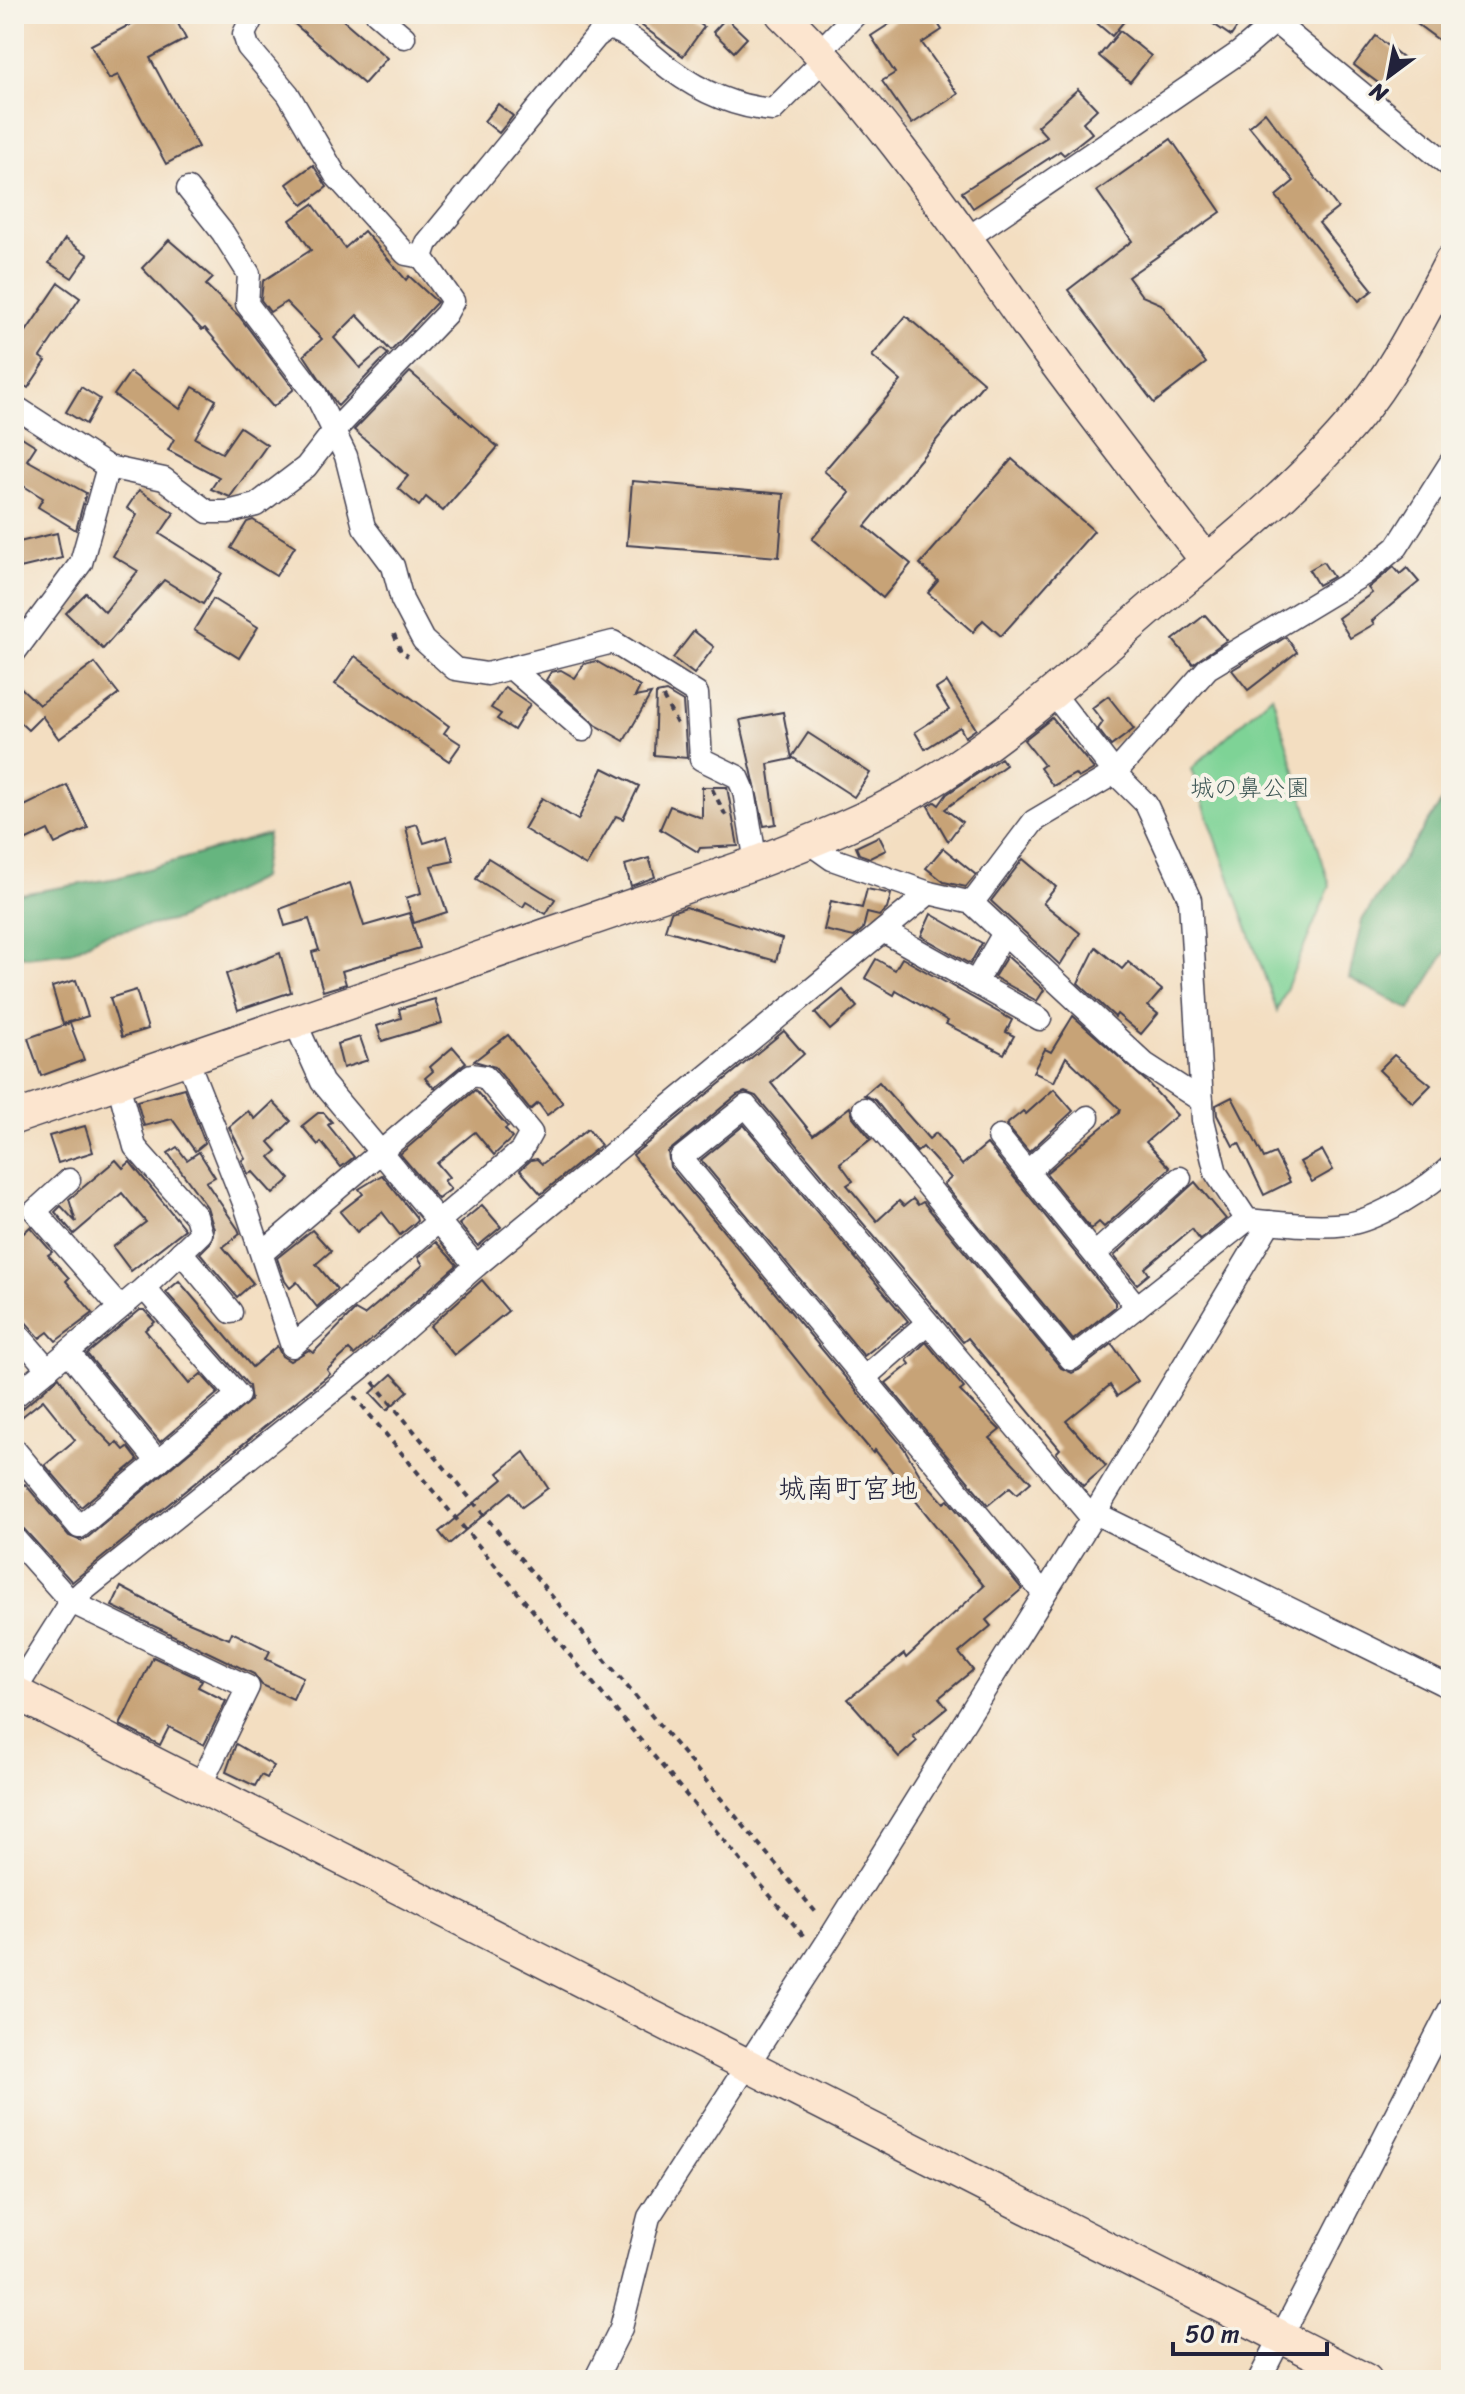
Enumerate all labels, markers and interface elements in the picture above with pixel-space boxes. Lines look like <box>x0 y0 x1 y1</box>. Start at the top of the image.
north arrow <box>1349 36 1429 116</box>
text: N <box>1361 72 1396 114</box>
park label: 城の鼻公園 <box>1190 767 1310 809</box>
district label: 城南町宮地 <box>778 1464 918 1513</box>
scale bar <box>1173 2306 1327 2356</box>
text: 50 m <box>1185 2313 1240 2355</box>

